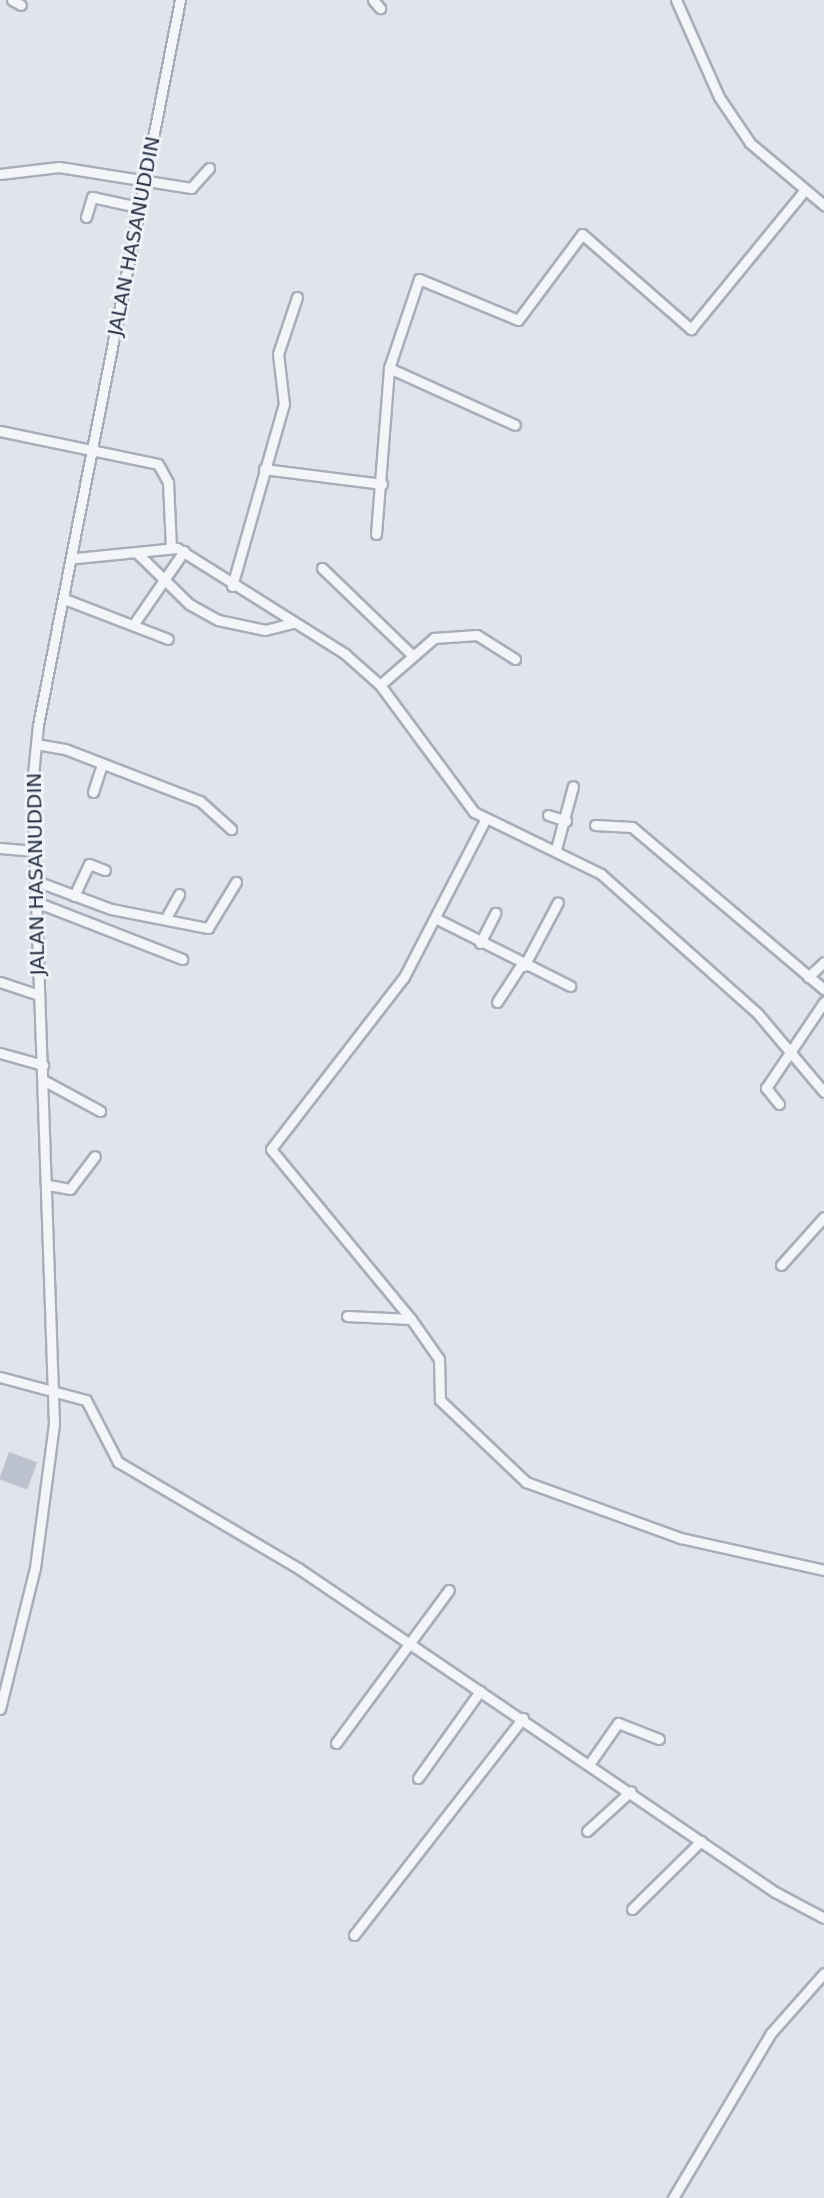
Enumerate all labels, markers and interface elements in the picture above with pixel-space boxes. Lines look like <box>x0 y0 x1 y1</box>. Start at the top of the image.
street label: JALAN HASANUDDIN <box>103 134 165 338</box>
street label: JALAN HASANUDDIN <box>22 773 50 975</box>

